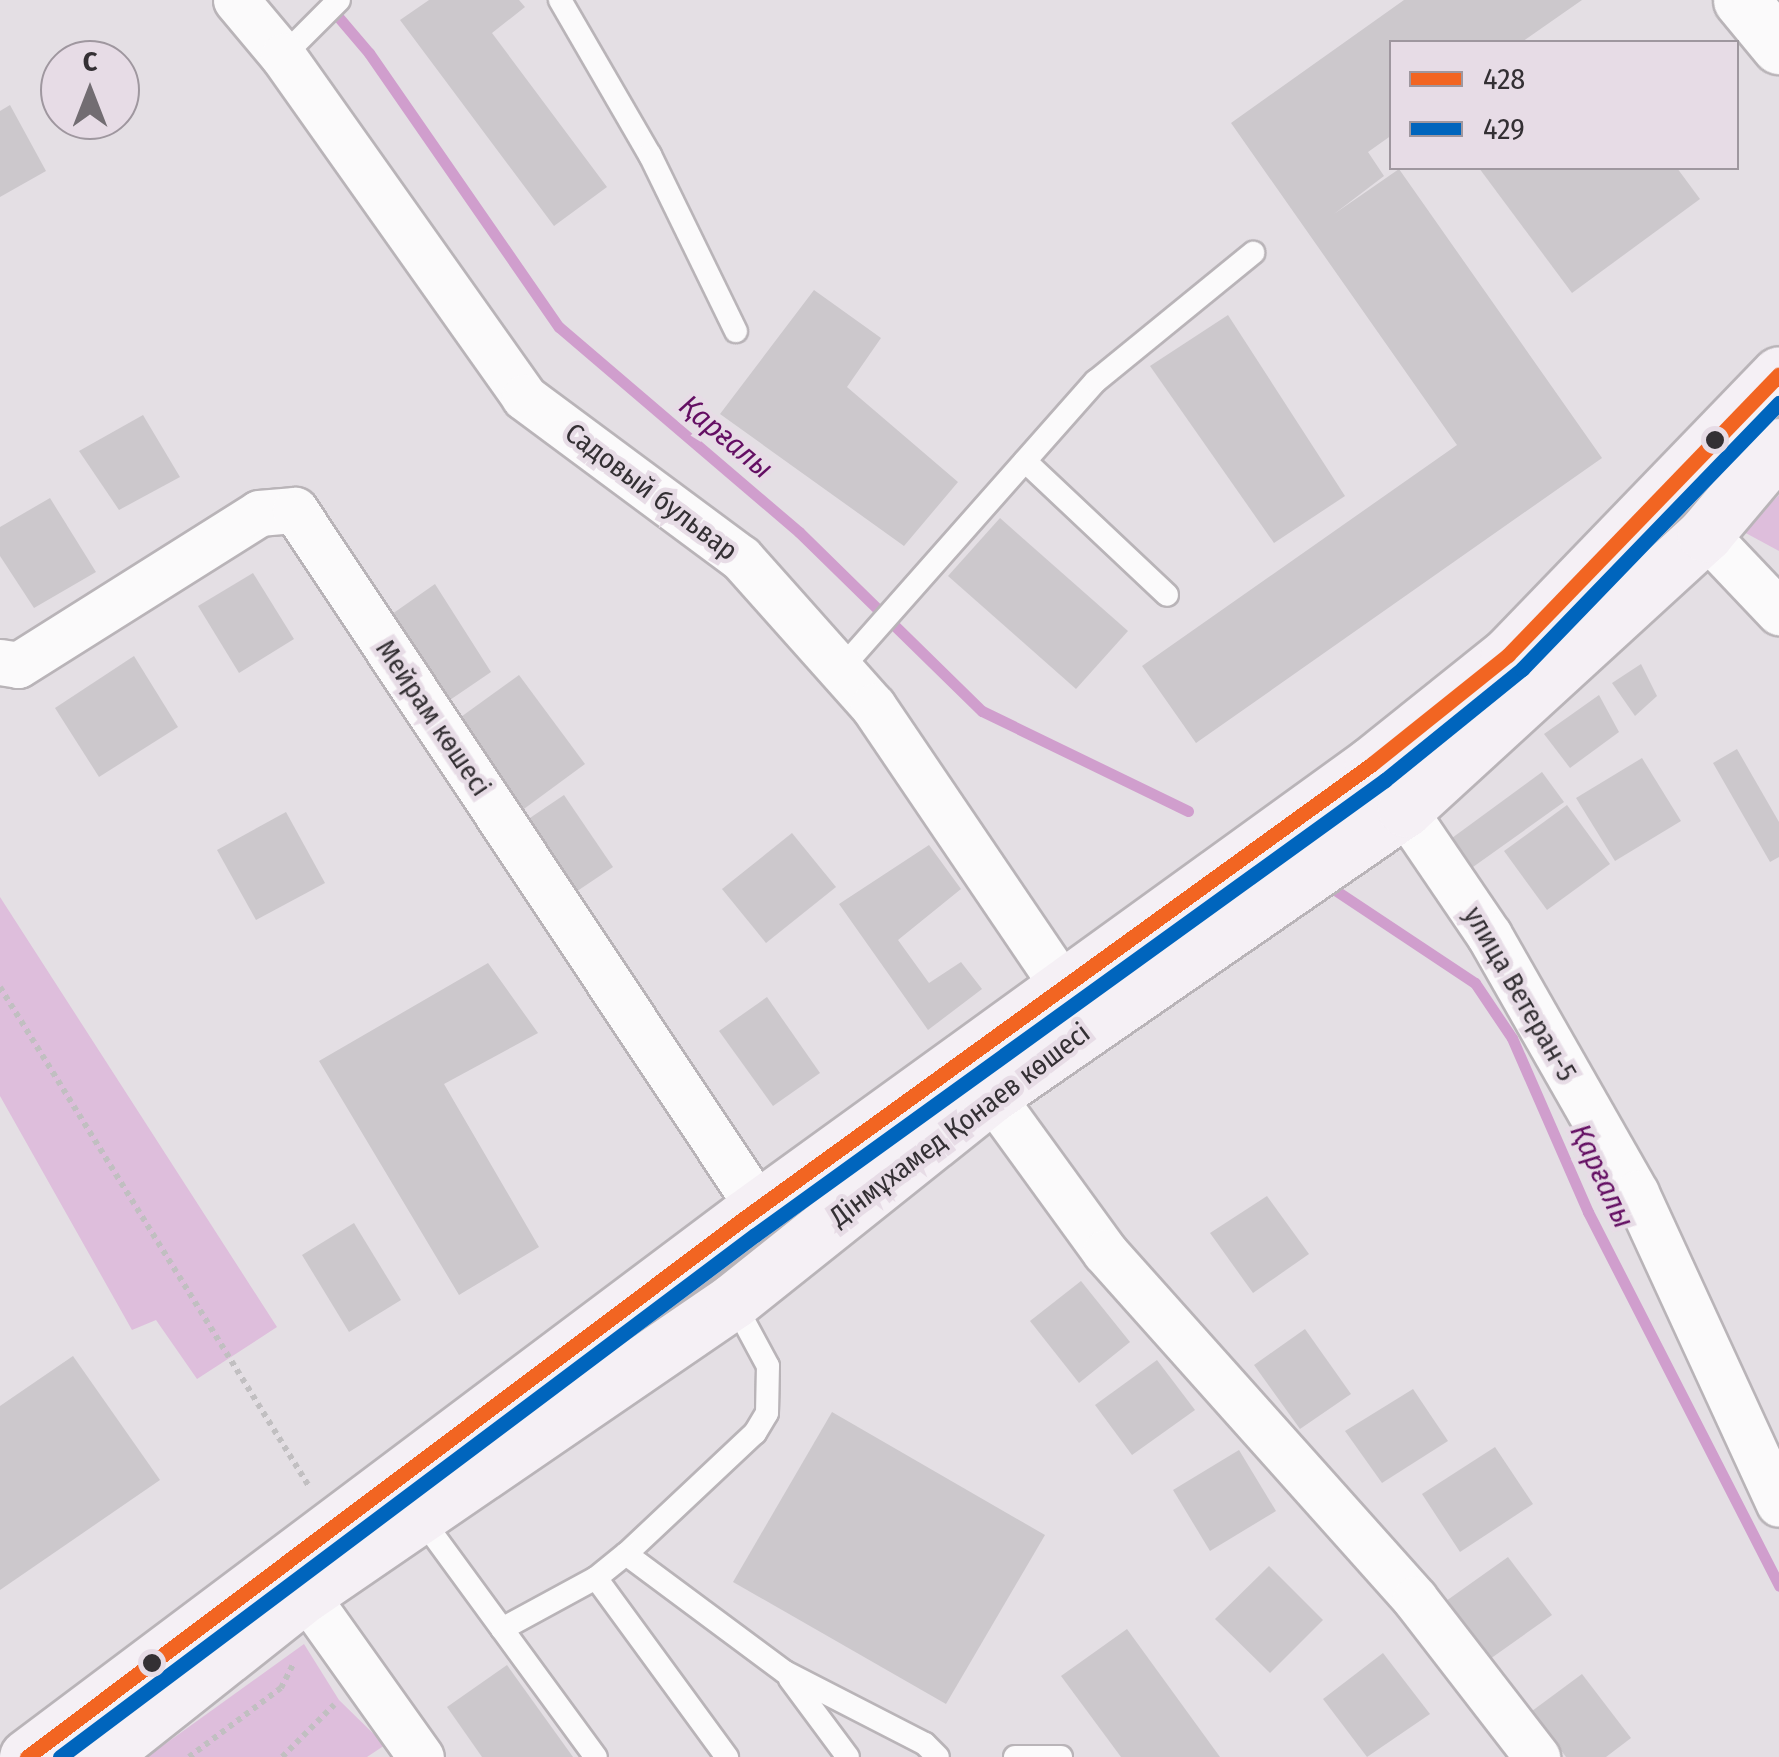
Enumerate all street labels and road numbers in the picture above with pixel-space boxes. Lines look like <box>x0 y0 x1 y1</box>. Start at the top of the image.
street label: Садовый бульвар <box>558 416 744 568</box>
street label: Мейрам көшесі <box>368 633 498 803</box>
street label: улица Ветеран-5 <box>1456 901 1584 1087</box>
street label: Дінмұхамед Қонаев көшесі <box>823 1016 1097 1234</box>

